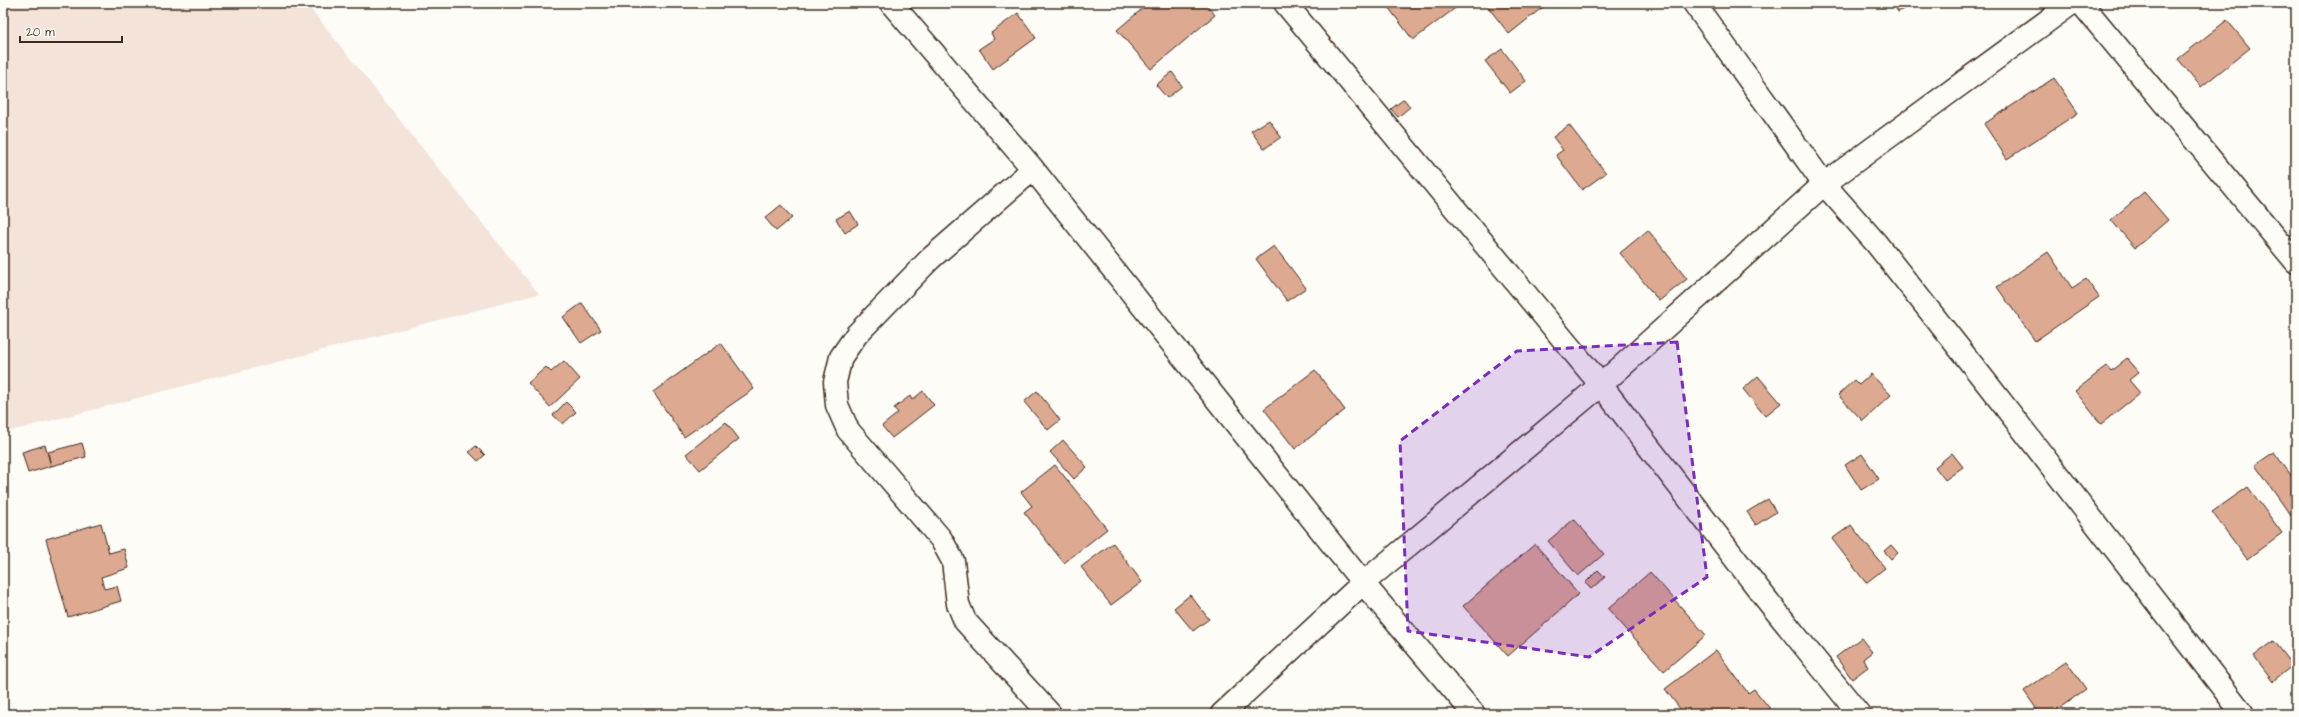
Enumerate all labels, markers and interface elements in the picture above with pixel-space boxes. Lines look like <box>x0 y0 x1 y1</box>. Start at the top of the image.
scale bar <box>20 18 122 44</box>
text: 20 m <box>26 24 55 41</box>

